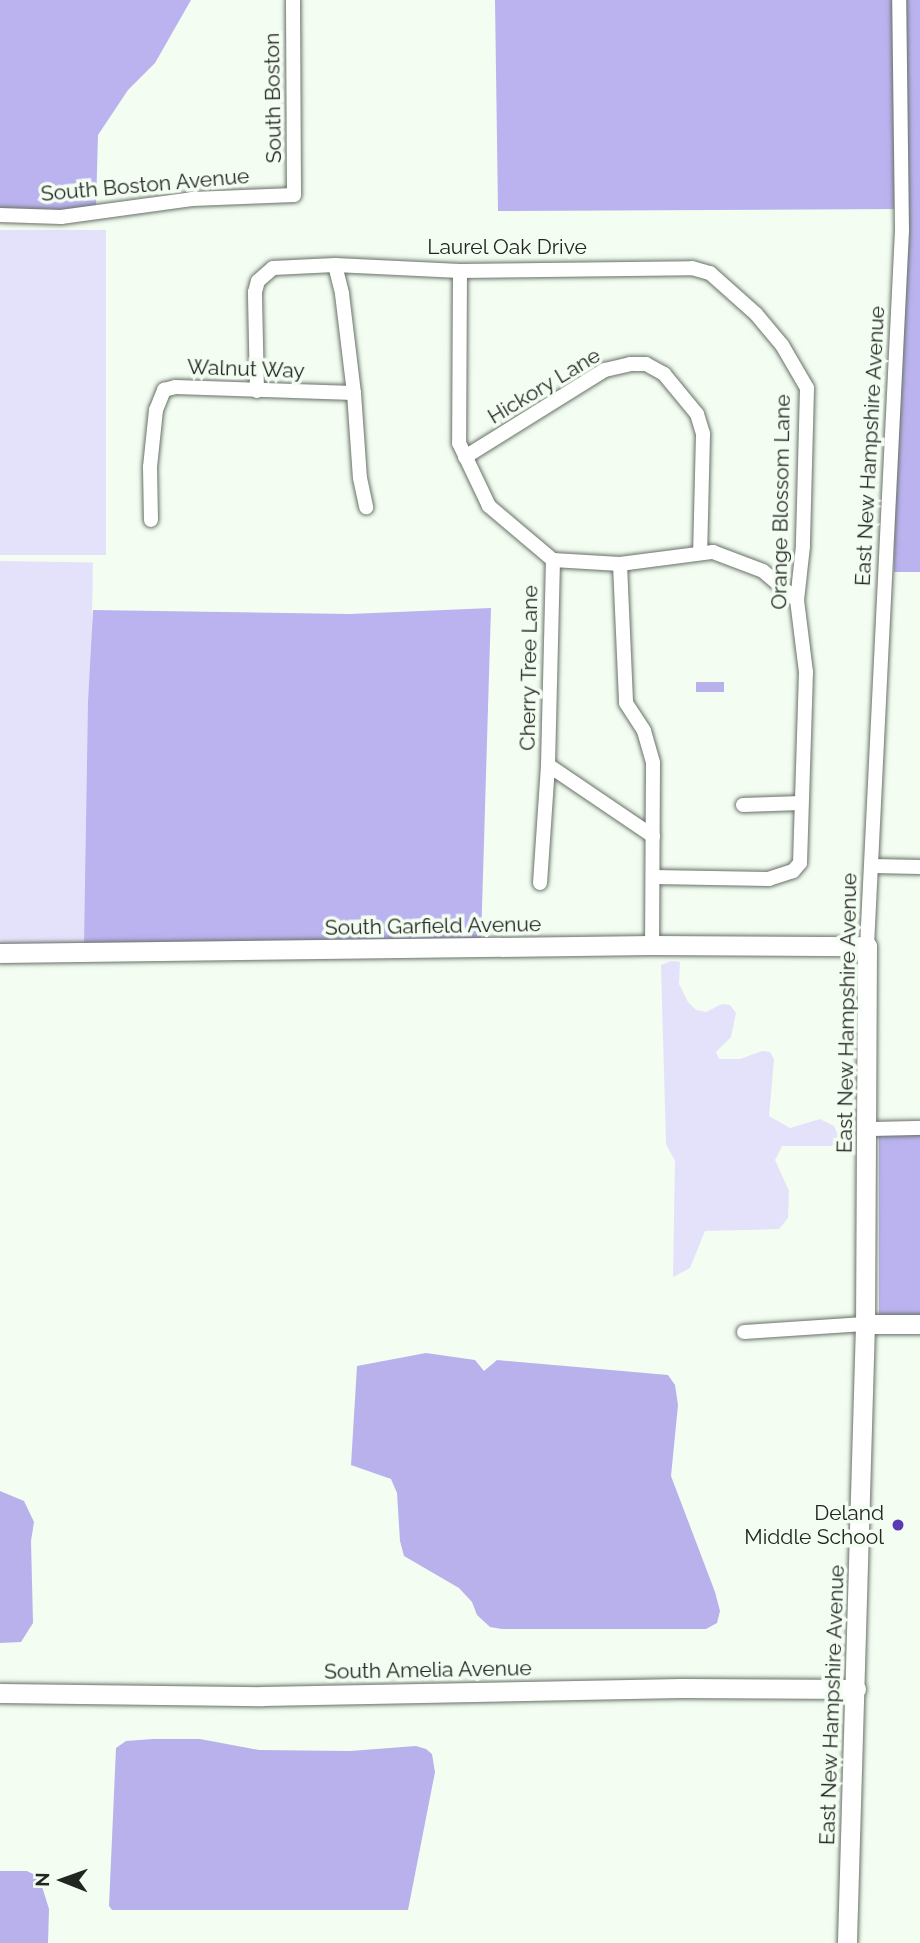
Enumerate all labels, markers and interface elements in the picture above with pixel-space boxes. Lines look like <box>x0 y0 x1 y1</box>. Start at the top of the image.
street label: South Boston <box>259 33 287 163</box>
street label: South Boston Avenue <box>39 163 251 207</box>
street label: Laurel Oak Drive <box>427 234 587 260</box>
street label: East New Hampshire Avenue <box>850 305 890 587</box>
street label: Hickory Lane <box>483 342 605 430</box>
street label: Walnut Way <box>186 354 306 384</box>
street label: Orange Blossom Lane <box>767 394 795 610</box>
street label: Cherry Tree Lane <box>515 584 543 752</box>
street label: East New Hampshire Avenue <box>832 872 862 1154</box>
street label: South Garfield Avenue <box>324 912 542 940</box>
place label: Deland Middle School <box>744 1500 884 1550</box>
marker: Deland Middle School <box>890 1517 906 1533</box>
street label: East New Hampshire Avenue <box>814 1564 850 1846</box>
street label: South Amelia Avenue <box>323 1656 533 1684</box>
north arrow <box>28 1845 98 1915</box>
text: N <box>31 1872 53 1887</box>

